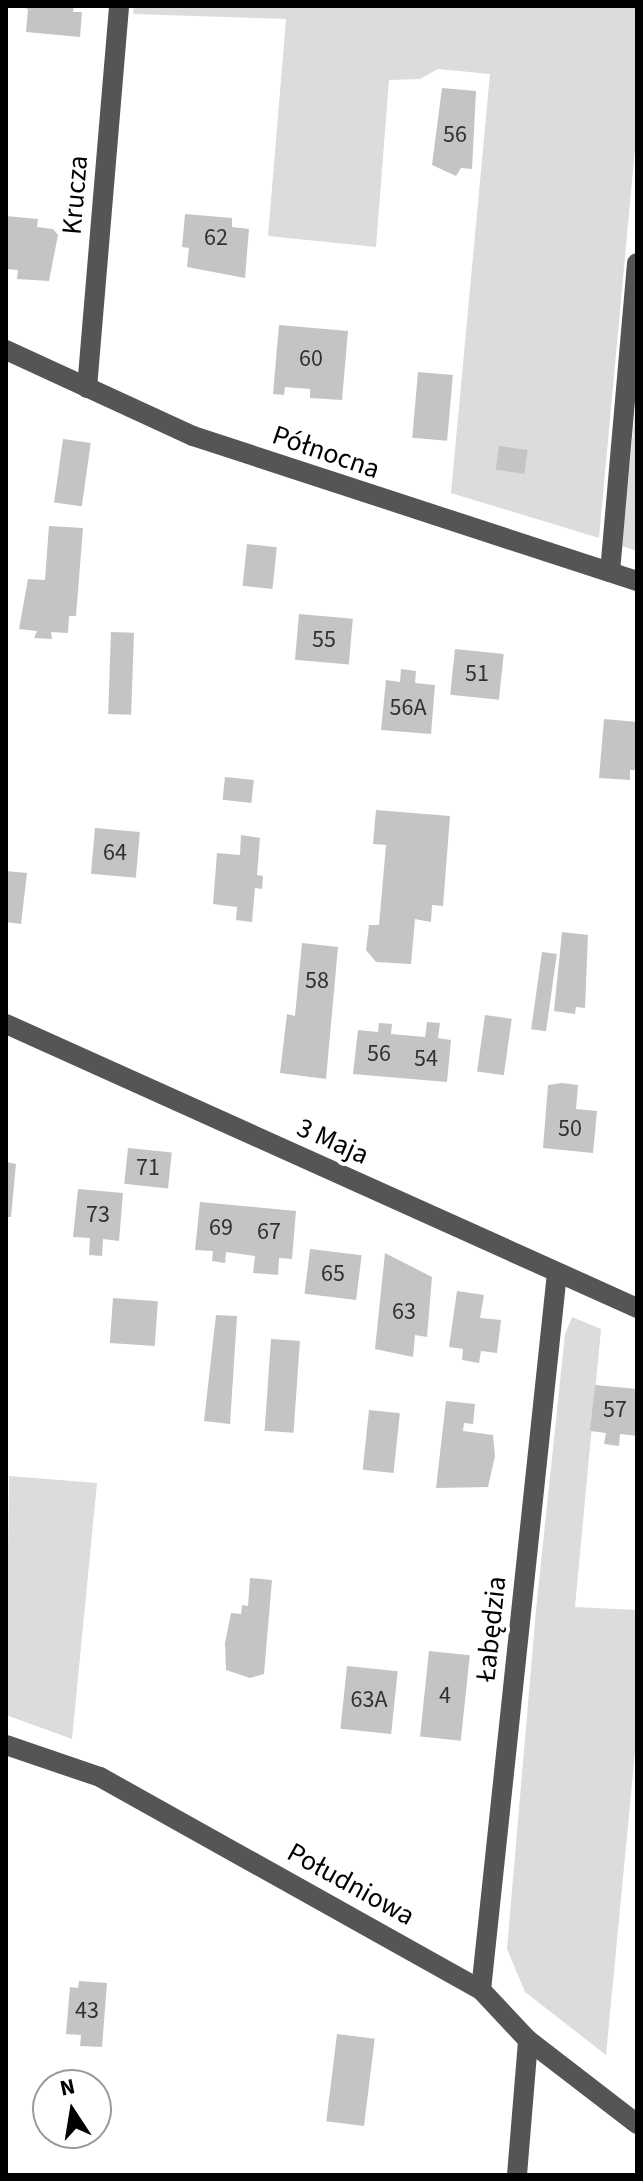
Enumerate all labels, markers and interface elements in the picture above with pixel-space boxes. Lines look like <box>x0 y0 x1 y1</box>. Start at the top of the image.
house number: 56 <box>443 121 467 149</box>
street label: Krucza <box>55 154 95 236</box>
house number: 62 <box>204 224 228 252</box>
house number: 60 <box>299 345 323 373</box>
street label: Północna <box>268 418 384 486</box>
house number: 55 <box>312 626 336 654</box>
house number: 51 <box>465 660 489 688</box>
house number: 56A <box>390 694 426 722</box>
house number: 64 <box>103 839 127 867</box>
house number: 58 <box>305 967 329 995</box>
house number: 56 <box>367 1040 391 1068</box>
house number: 54 <box>414 1045 438 1073</box>
street label: 3 Maja <box>292 1110 374 1172</box>
house number: 50 <box>558 1115 582 1143</box>
house number: 71 <box>136 1154 160 1182</box>
house number: 73 <box>86 1201 110 1229</box>
house number: 69 <box>209 1214 233 1242</box>
house number: 67 <box>257 1218 281 1246</box>
house number: 65 <box>321 1260 345 1288</box>
house number: 63 <box>392 1298 416 1326</box>
house number: 57 <box>603 1396 627 1424</box>
street label: Łabędzia <box>469 1575 513 1683</box>
house number: 4 <box>439 1682 451 1710</box>
house number: 63A <box>351 1686 387 1714</box>
street label: Południowa <box>281 1835 421 1933</box>
house number: 43 <box>75 1997 99 2025</box>
north arrow <box>32 2069 112 2149</box>
text: N <box>57 2070 78 2105</box>

